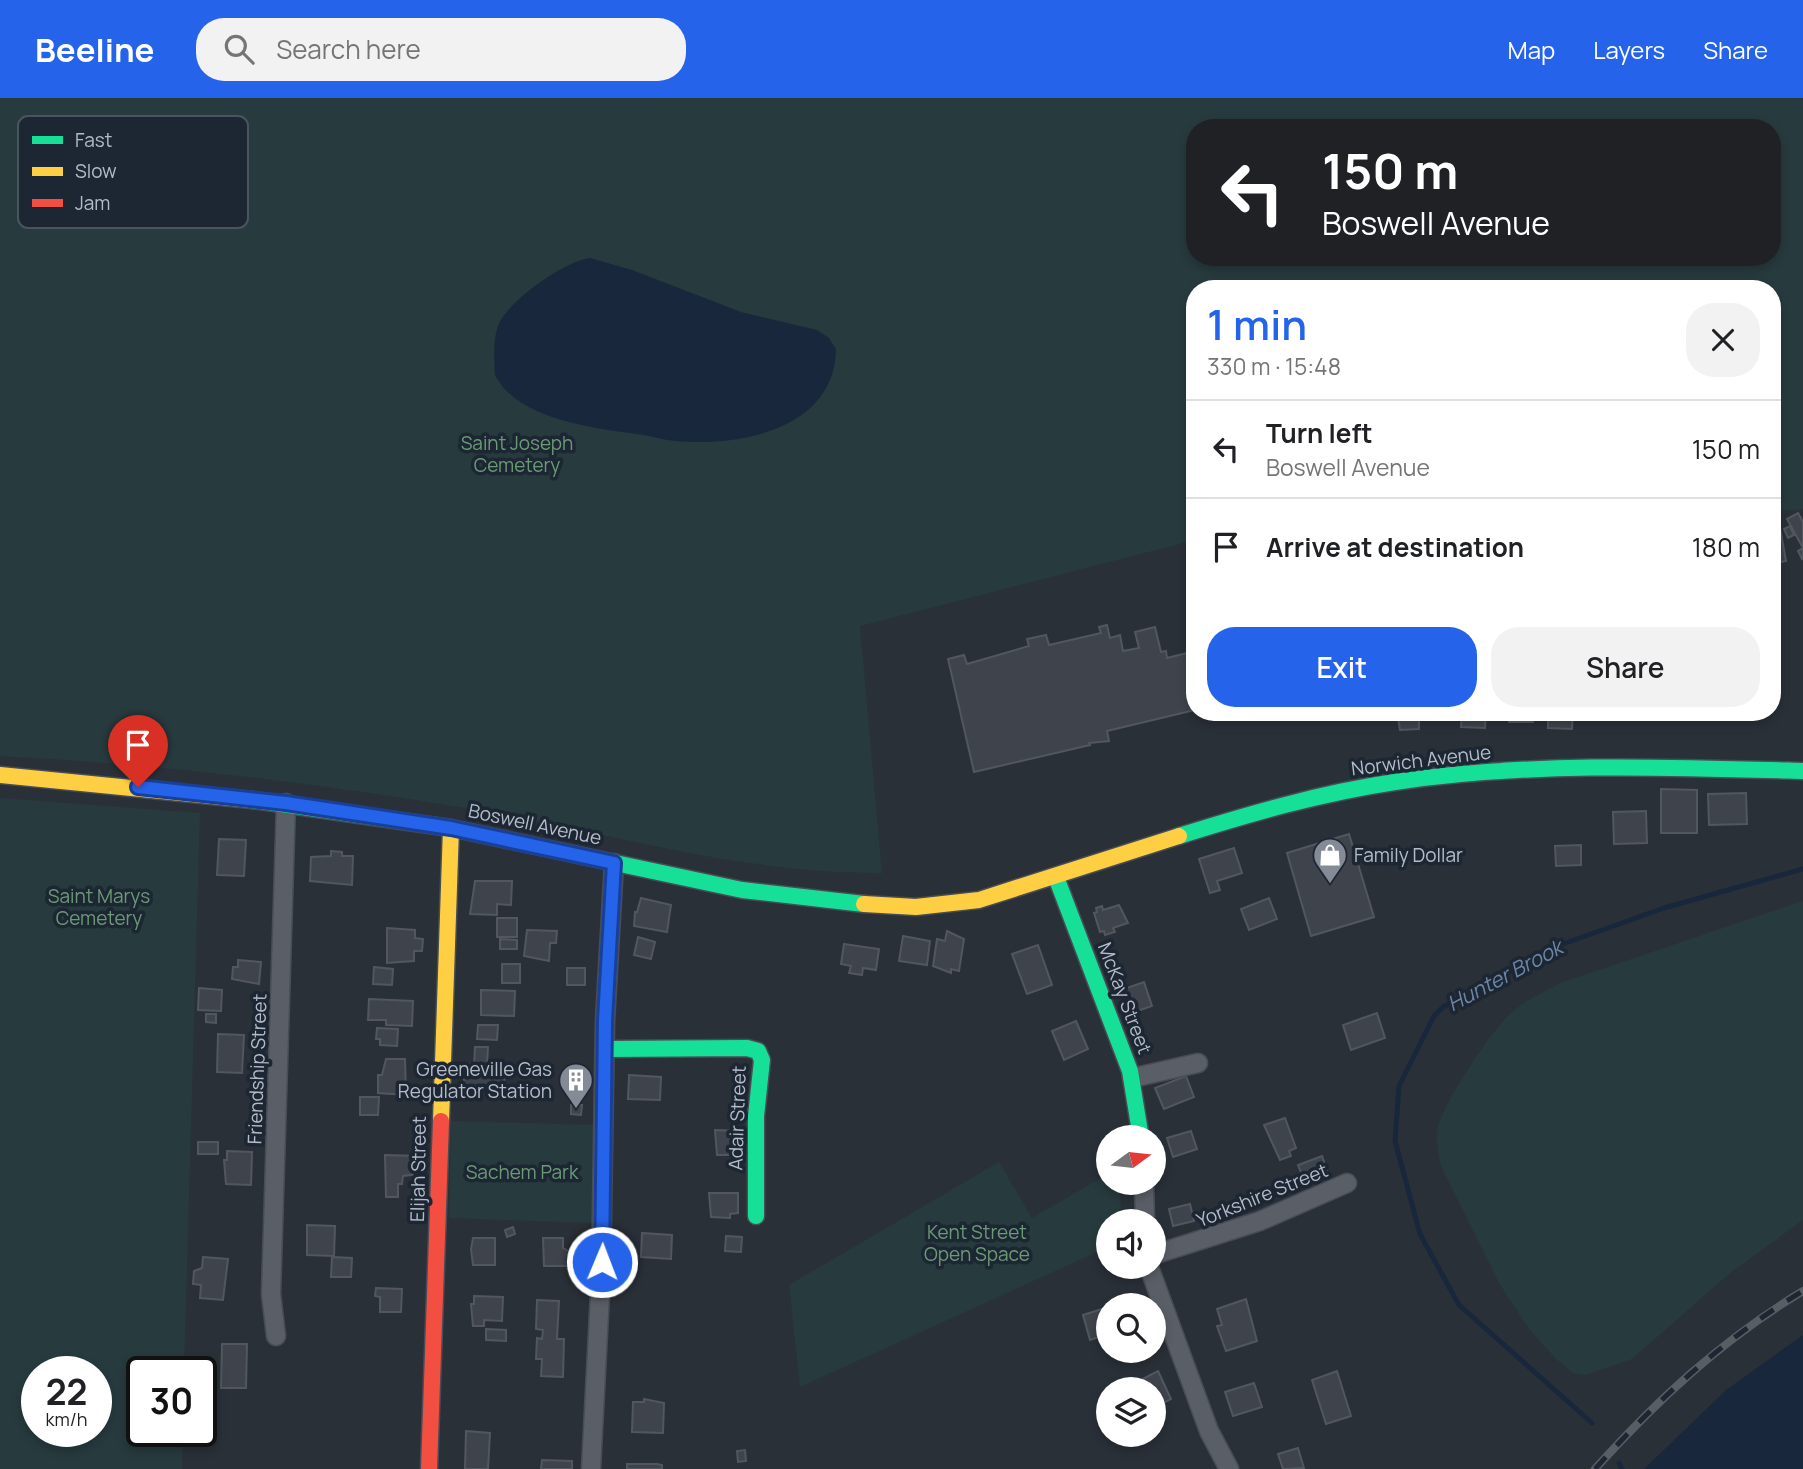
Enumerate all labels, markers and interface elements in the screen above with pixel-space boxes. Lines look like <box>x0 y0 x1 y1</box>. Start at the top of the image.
search box <box>196 18 686 81</box>
text: Beeline <box>35 27 154 72</box>
icon: search <box>220 30 258 68</box>
text: Search here <box>276 31 421 67</box>
text: Map <box>1508 33 1555 66</box>
text: Layers <box>1593 33 1665 66</box>
text: Share <box>1703 33 1768 66</box>
legend <box>18 116 248 228</box>
text: Fast <box>75 127 112 153</box>
text: 150 m <box>1322 137 1458 204</box>
icon: left <box>1207 147 1298 238</box>
text: Slow <box>75 158 117 184</box>
text: Jam <box>75 190 110 216</box>
text: Boswell Avenue <box>1322 201 1550 245</box>
text: 1 min <box>1207 295 1307 353</box>
button: close <box>1686 303 1760 377</box>
text: 330 m · 15:48 <box>1207 350 1341 382</box>
text: Turn left <box>1266 415 1373 451</box>
park label: Saint Joseph Cemetery <box>461 430 573 478</box>
icon: left <box>1207 430 1245 468</box>
text: 150 m <box>1692 431 1760 467</box>
text: Boswell Avenue <box>1266 451 1430 483</box>
icon: arrive <box>1207 528 1245 566</box>
text: Arrive at destination <box>1266 529 1524 565</box>
text: 180 m <box>1692 529 1760 565</box>
button: Exit <box>1207 627 1477 707</box>
button: Share <box>1491 627 1760 707</box>
pin <box>108 715 168 787</box>
icon: arrive <box>119 726 157 764</box>
street label: Norwich Avenue <box>1350 739 1492 781</box>
street label: Boswell Avenue <box>466 797 604 851</box>
shop icon: Family Dollar <box>1311 836 1349 885</box>
place label: Family Dollar <box>1354 842 1463 868</box>
park label: Saint Marys Cemetery <box>48 883 150 931</box>
water label: Hunter Brook <box>1442 932 1569 1017</box>
street label: McKay Street <box>1092 939 1158 1057</box>
street label: Friendship Street <box>241 993 273 1145</box>
place label: Greeneville Gas Regulator Station <box>398 1056 552 1104</box>
building icon: Greeneville Gas Regulator Station <box>557 1061 595 1110</box>
street label: Adair Street <box>722 1065 752 1171</box>
street label: Elijah Street <box>404 1116 432 1222</box>
north arrow <box>1096 1125 1166 1195</box>
map controls <box>1096 1125 1166 1447</box>
street label: Yorkshire Street <box>1192 1157 1332 1233</box>
park label: Sachem Park <box>466 1159 579 1185</box>
button: sound <box>1096 1209 1166 1279</box>
park label: Kent Street Open Space <box>924 1219 1030 1267</box>
position arrow <box>565 1225 639 1299</box>
button: search <box>1096 1293 1166 1363</box>
speed limit sign: 30 <box>126 1356 217 1447</box>
text: 22 <box>46 1368 87 1416</box>
button: layers <box>1096 1377 1166 1447</box>
text: km/h <box>46 1407 87 1431</box>

